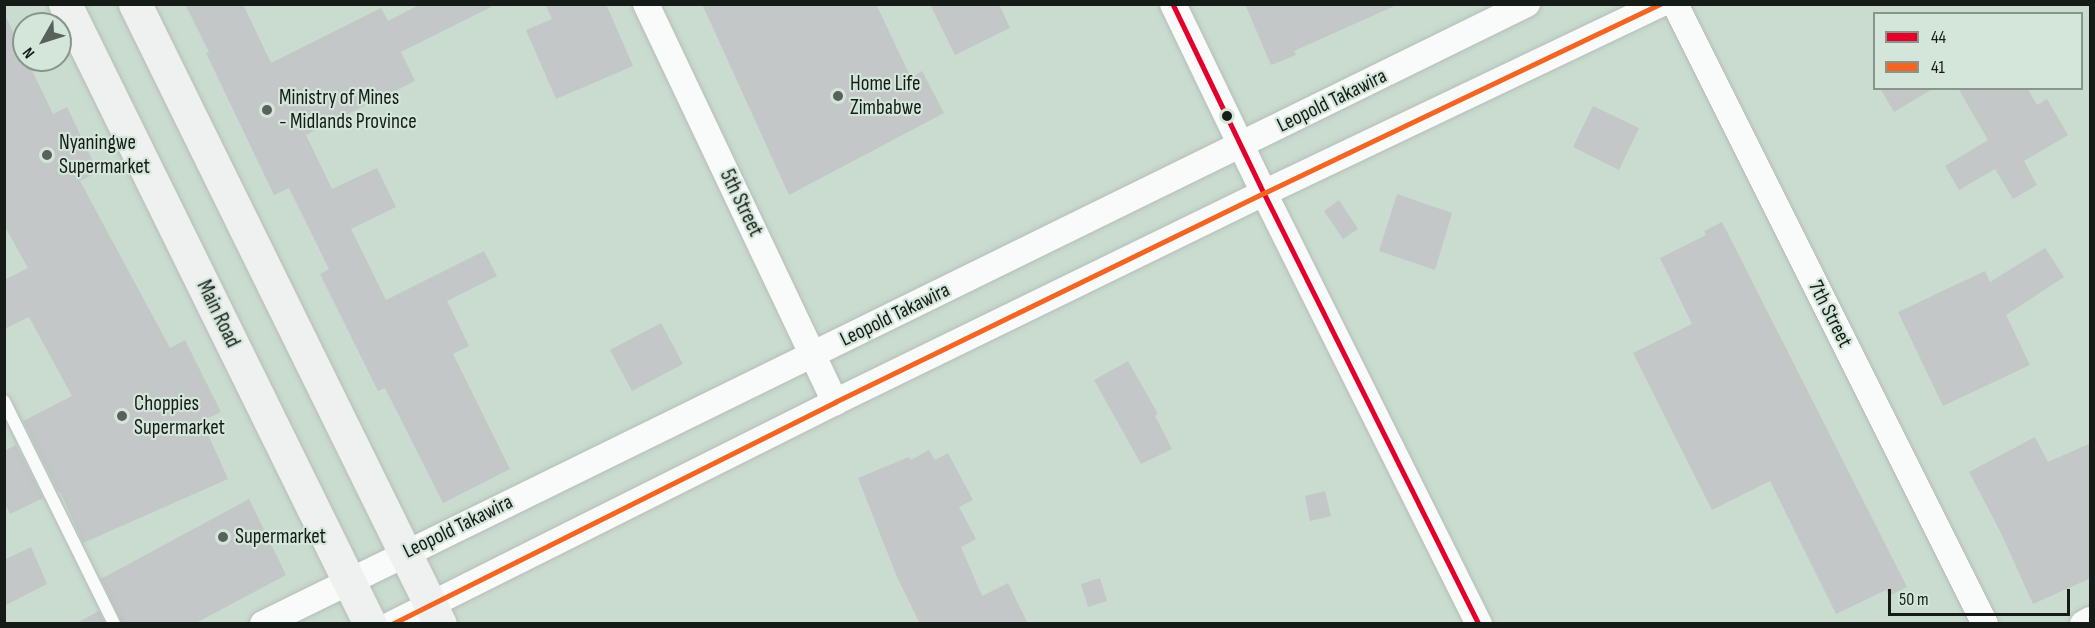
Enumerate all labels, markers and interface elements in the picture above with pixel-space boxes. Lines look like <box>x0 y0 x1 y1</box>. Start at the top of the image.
north arrow <box>12 12 72 72</box>
legend <box>1873 12 2083 90</box>
text: 44 <box>1931 27 1946 48</box>
text: N <box>19 43 39 62</box>
text: 41 <box>1931 57 1945 78</box>
street label: Leopold Takawira <box>1273 64 1391 138</box>
place label: Home Life Zimbabwe <box>850 71 922 121</box>
place label: Ministry of Mines - Midlands Province <box>279 85 417 135</box>
marker: Home Life Zimbabwe <box>831 89 845 103</box>
marker: Ministry of Mines - Midlands Province <box>260 103 274 117</box>
unlabelled marker <box>1221 110 1233 122</box>
place label: Nyaningwe Supermarket <box>59 130 150 180</box>
marker: Nyaningwe Supermarket <box>40 148 54 162</box>
street label: 5th Street <box>714 165 768 241</box>
street label: Main Road <box>191 276 245 352</box>
street label: 7th Street <box>1803 276 1857 352</box>
street label: Leopold Takawira <box>836 278 954 352</box>
place label: Choppies Supermarket <box>134 391 225 441</box>
marker: Choppies Supermarket <box>115 409 129 423</box>
street label: Leopold Takawira <box>399 490 517 564</box>
place label: Supermarket <box>235 524 326 550</box>
marker: Supermarket <box>216 530 230 544</box>
scale bar <box>1891 577 2072 615</box>
text: 50 m <box>1899 589 1929 610</box>

